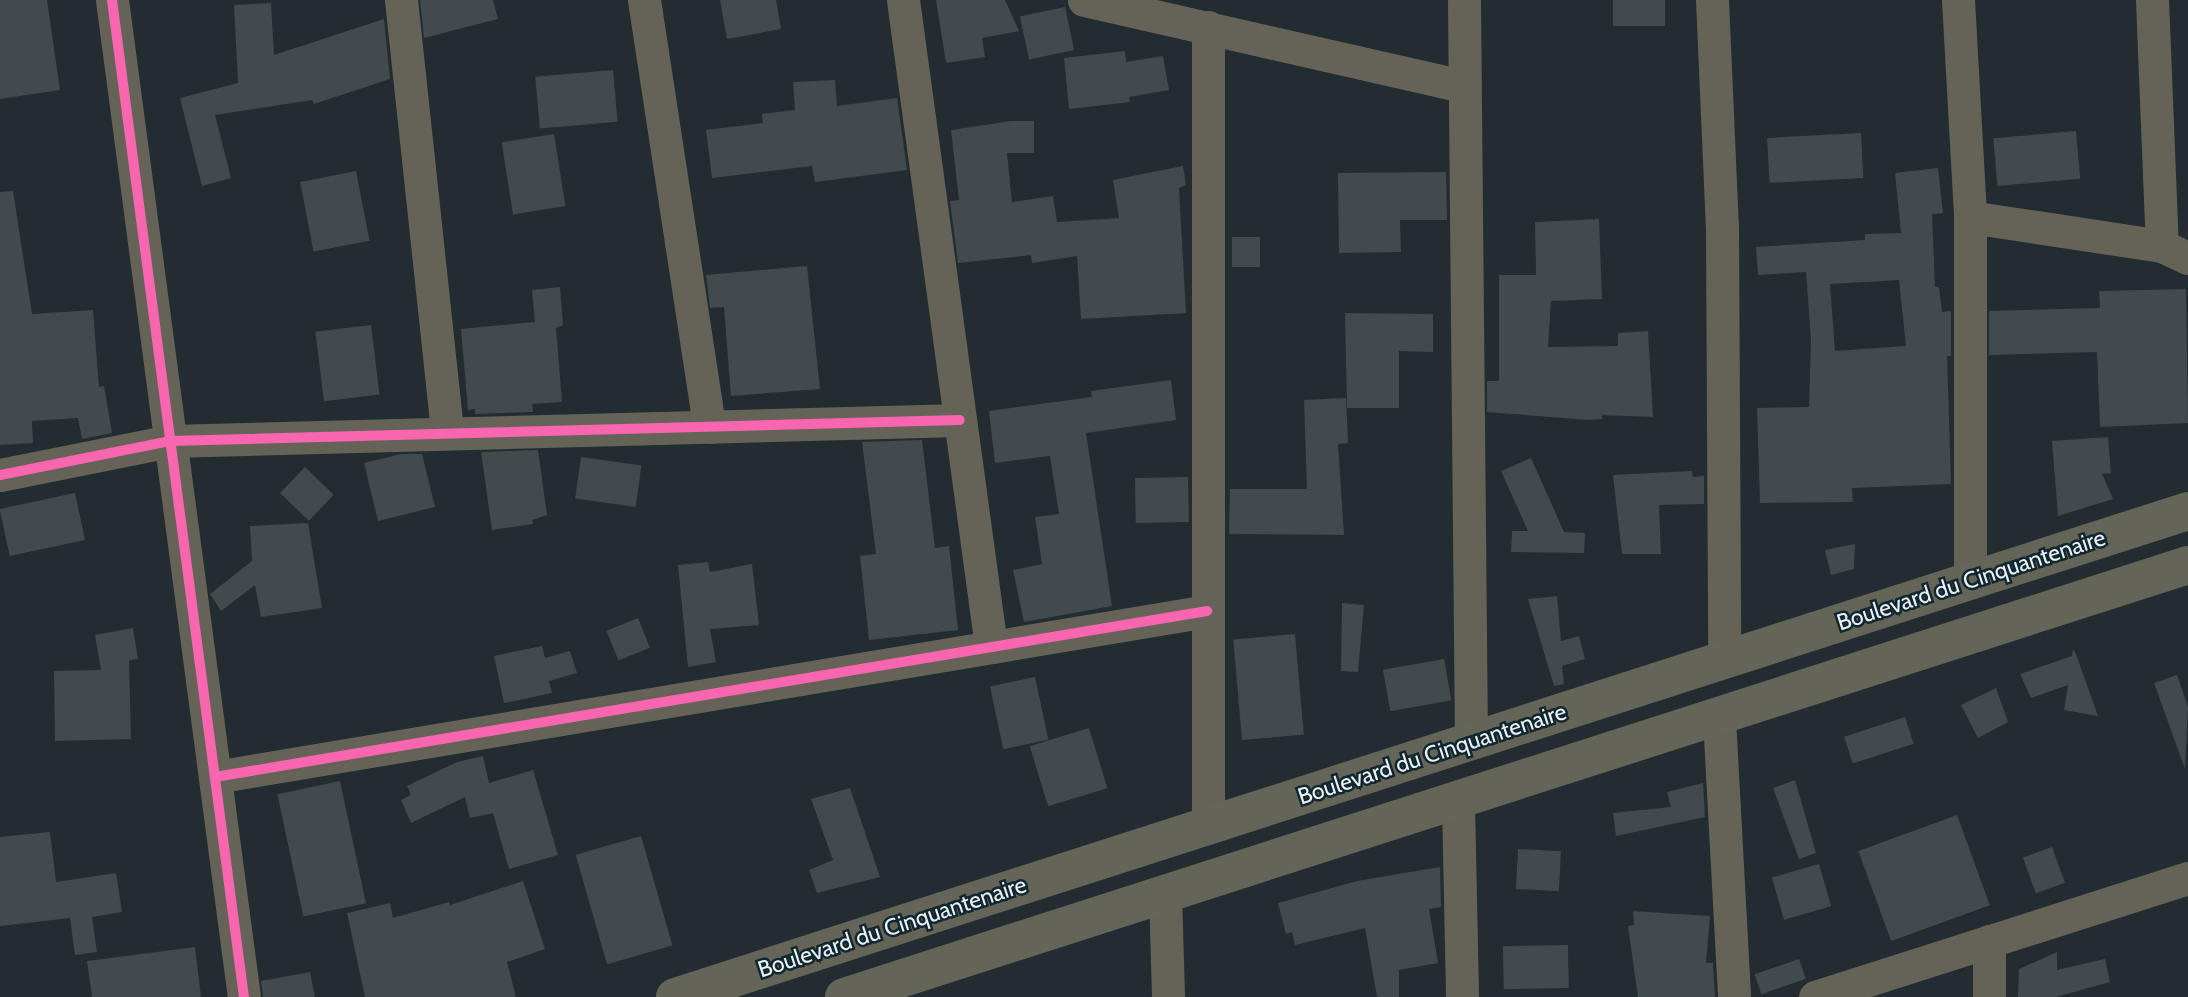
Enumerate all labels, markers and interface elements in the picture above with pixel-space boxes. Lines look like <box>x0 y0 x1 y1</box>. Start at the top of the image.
street label: Boulevard du Cinquantenaire <box>1833 524 2109 636</box>
street label: Boulevard du Cinquantenaire <box>1294 698 1570 810</box>
street label: Boulevard du Cinquantenaire <box>754 871 1030 983</box>

